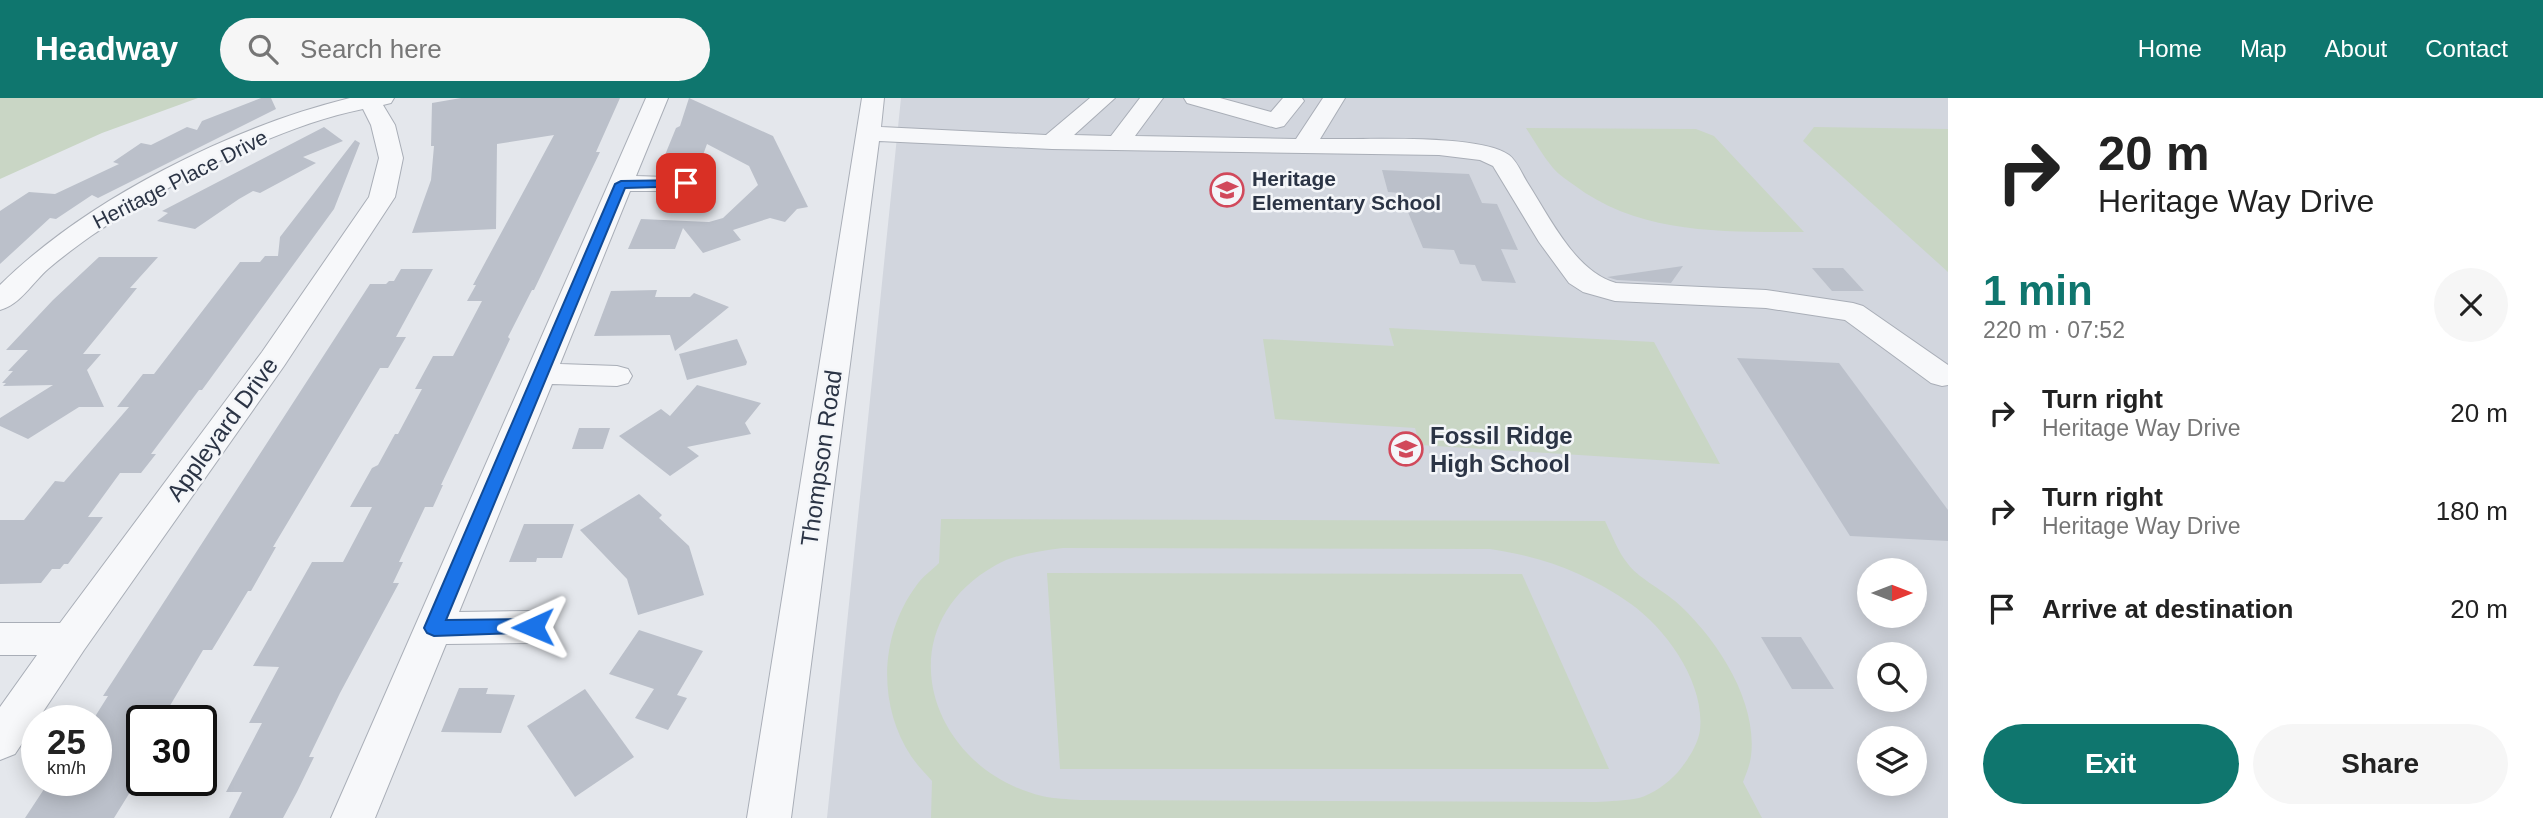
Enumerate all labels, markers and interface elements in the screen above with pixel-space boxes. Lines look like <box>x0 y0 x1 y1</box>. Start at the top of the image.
search box <box>220 18 710 81</box>
text: Headway <box>35 30 178 67</box>
icon: search <box>244 30 282 68</box>
text: Search here <box>300 34 442 64</box>
text: Home <box>2138 35 2202 62</box>
text: Map <box>2240 35 2287 62</box>
text: About <box>2325 35 2387 62</box>
text: Contact <box>2425 35 2508 62</box>
street label: Heritage Place Drive <box>89 125 271 233</box>
icon: right <box>1983 126 2074 217</box>
text: 20 m <box>2098 126 2210 180</box>
pin <box>656 153 716 213</box>
icon: arrive <box>667 164 705 202</box>
place label: Heritage Elementary School <box>1252 167 1441 214</box>
school or university icon: Heritage Elementary School <box>1208 171 1246 209</box>
text: Heritage Way Drive <box>2098 183 2374 219</box>
text: 1 min <box>1983 267 2093 314</box>
button: close <box>2434 268 2508 342</box>
text: 220 m · 07:52 <box>1983 317 2125 343</box>
street label: Appleyard Drive <box>161 352 283 506</box>
street label: Thompson Road <box>795 368 847 548</box>
text: Turn right <box>2042 384 2163 414</box>
icon: right <box>1983 394 2021 432</box>
text: 20 m <box>2450 398 2508 428</box>
text: Heritage Way Drive <box>2042 415 2241 441</box>
place label: Fossil Ridge High School <box>1430 422 1573 477</box>
school or university icon: Fossil Ridge High School <box>1387 430 1425 468</box>
text: Turn right <box>2042 482 2163 512</box>
icon: right <box>1983 492 2021 530</box>
text: 180 m <box>2436 496 2508 526</box>
text: Heritage Way Drive <box>2042 513 2241 539</box>
north arrow <box>1857 558 1927 628</box>
map controls <box>1857 558 1927 796</box>
position arrow <box>496 590 570 664</box>
icon: arrive <box>1983 590 2021 628</box>
text: Arrive at destination <box>2042 594 2293 624</box>
text: 20 m <box>2450 594 2508 624</box>
button: search <box>1857 642 1927 712</box>
speed limit sign: 30 <box>126 705 217 796</box>
text: 25 <box>47 722 86 761</box>
button: Exit <box>1983 724 2239 804</box>
button: Share <box>2253 724 2508 804</box>
button: layers <box>1857 726 1927 796</box>
text: km/h <box>47 758 86 778</box>

